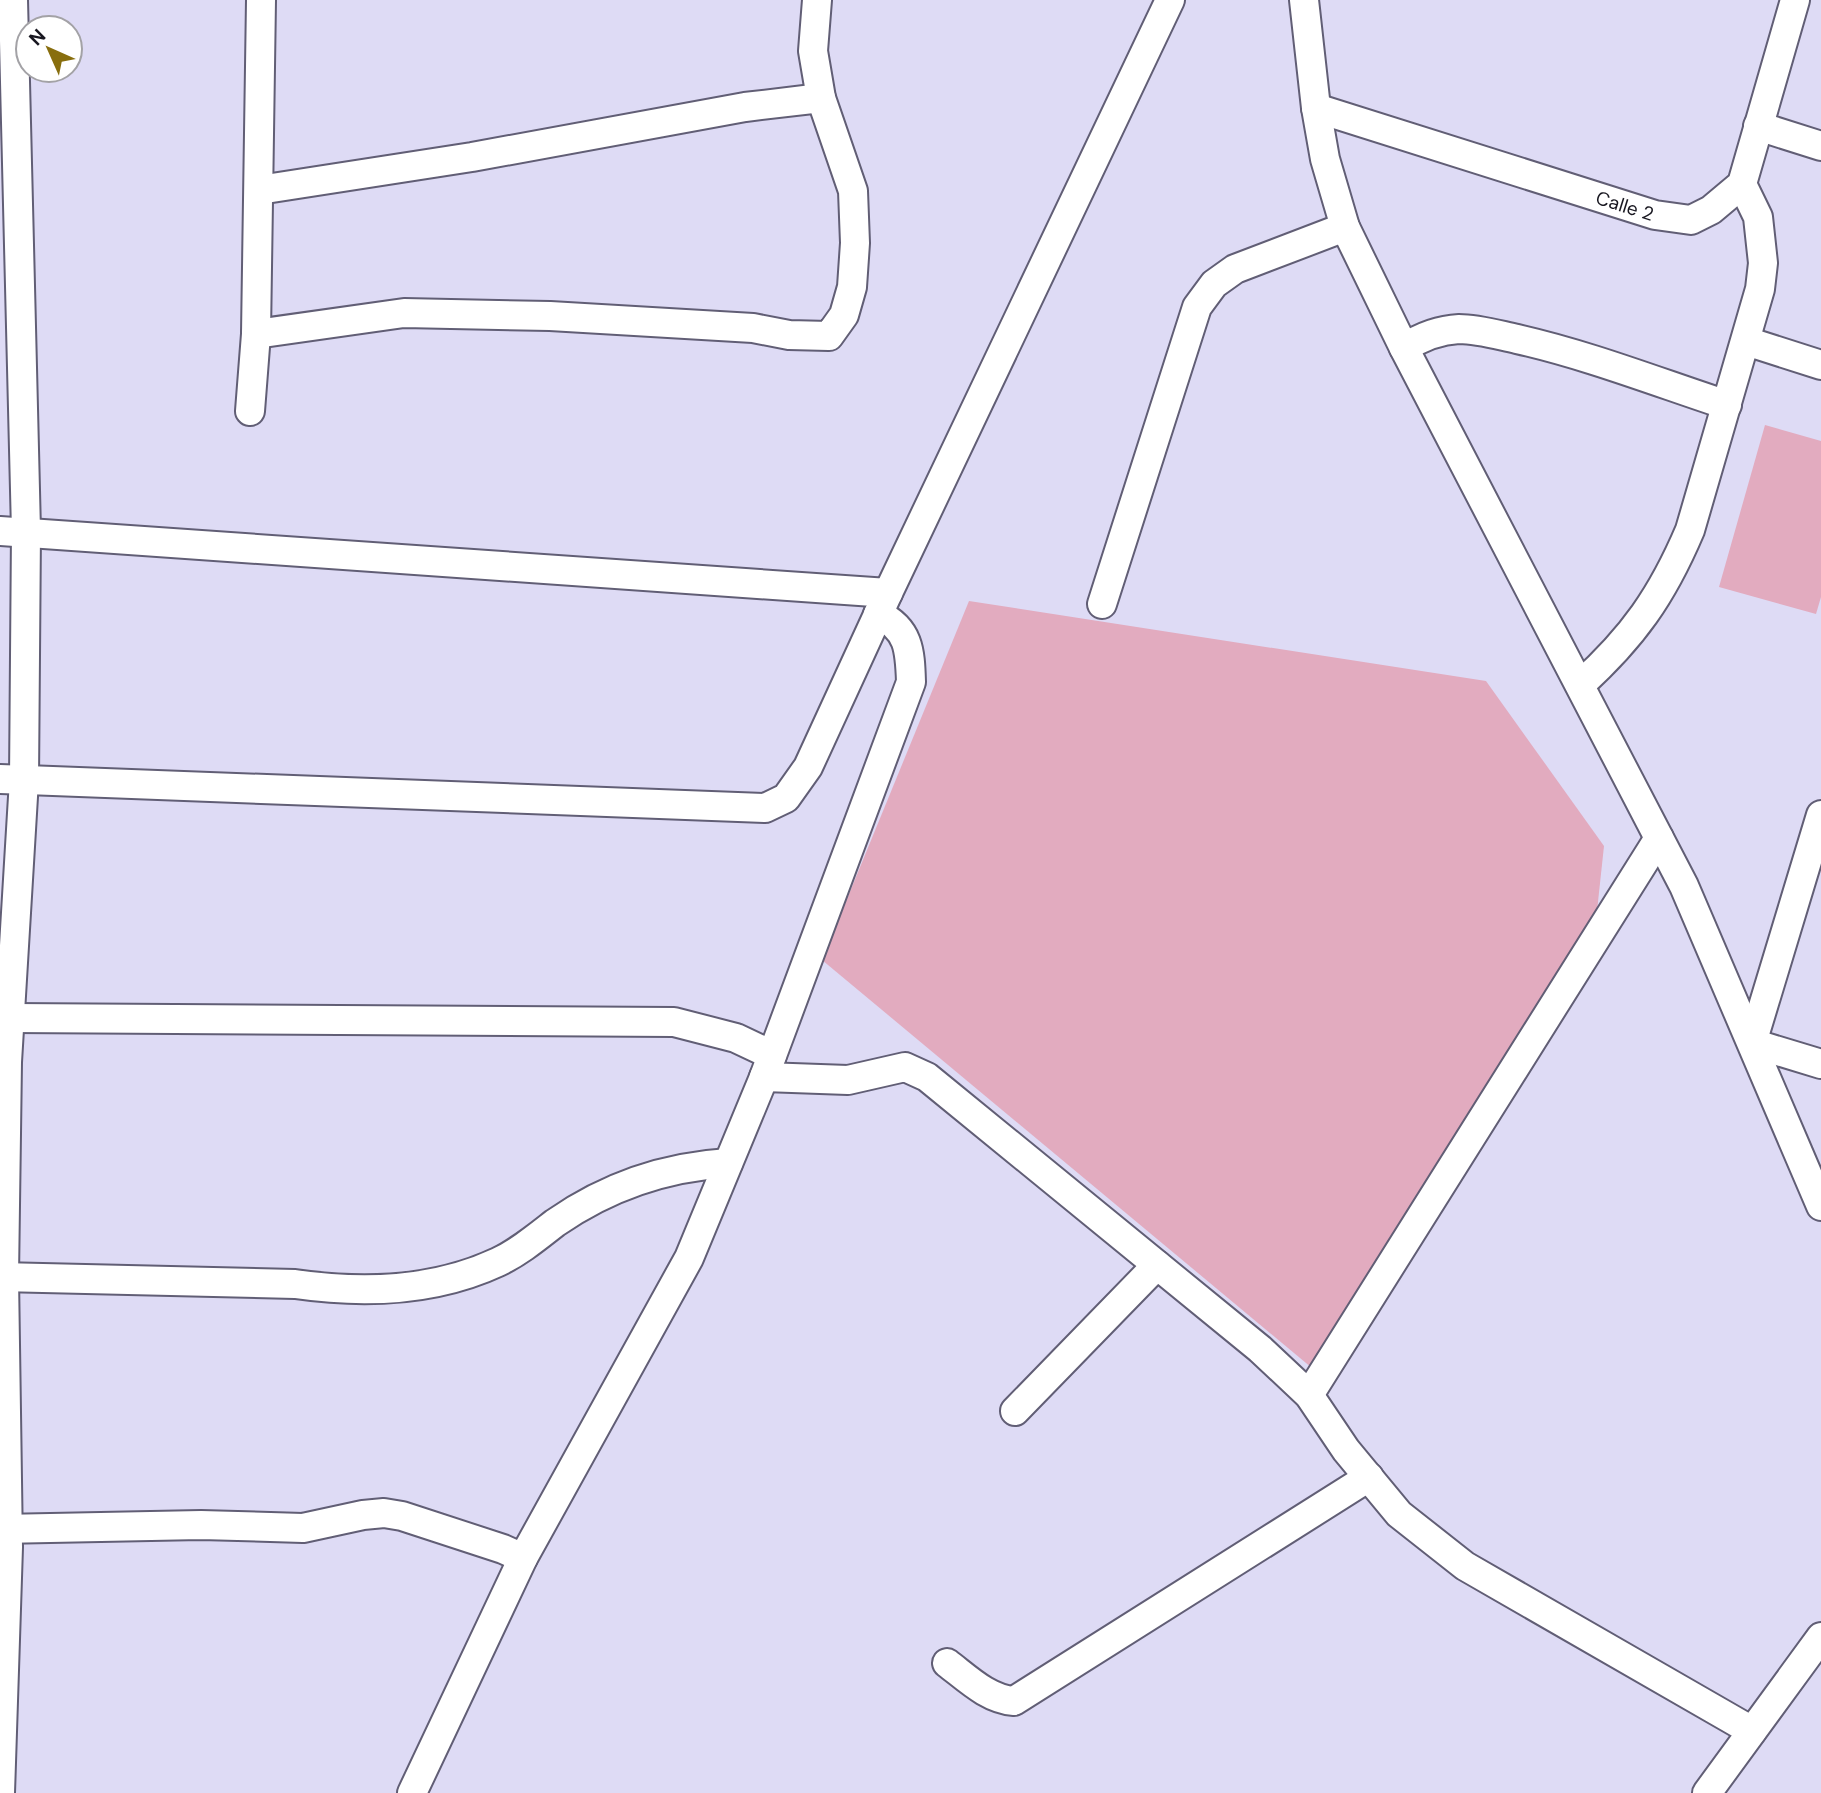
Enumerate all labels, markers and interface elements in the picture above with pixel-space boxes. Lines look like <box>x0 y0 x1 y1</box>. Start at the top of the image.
north arrow <box>14 14 84 84</box>
text: N <box>24 24 51 51</box>
street label: Calle 2 <box>1593 185 1657 226</box>

